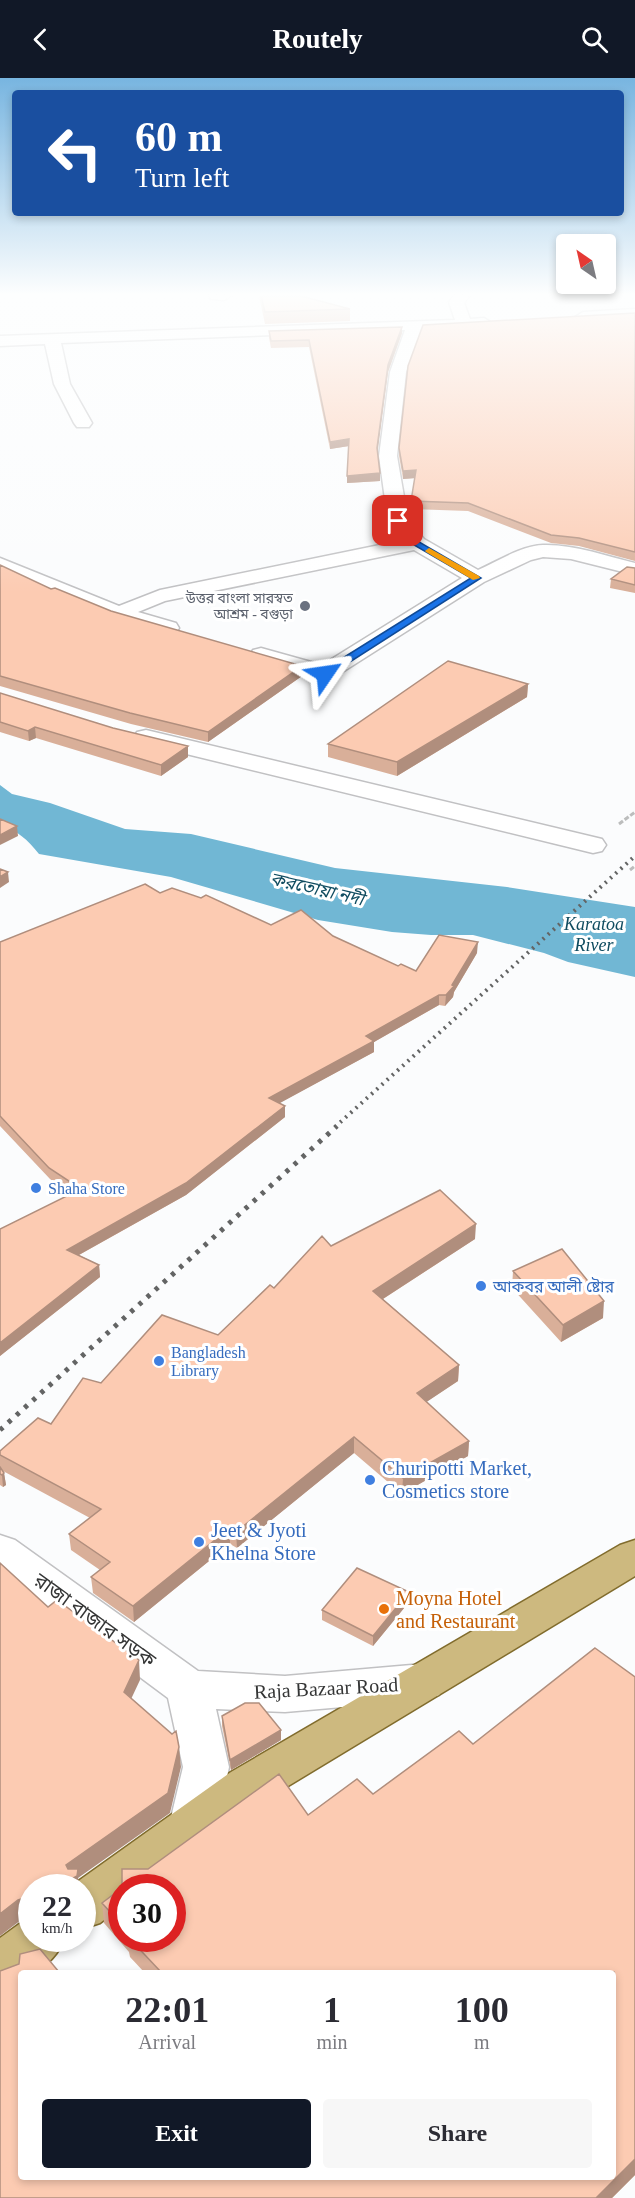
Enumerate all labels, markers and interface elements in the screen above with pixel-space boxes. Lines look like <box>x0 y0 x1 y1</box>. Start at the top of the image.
icon: back <box>24 23 57 56</box>
icon: search <box>578 23 611 56</box>
text: Routely <box>273 24 363 54</box>
icon: left <box>36 114 114 192</box>
text: 60 m <box>135 114 223 160</box>
text: Turn left <box>135 163 229 193</box>
north arrow <box>556 234 616 294</box>
map controls <box>556 234 616 294</box>
pin <box>372 495 423 546</box>
icon: arrive <box>381 504 414 537</box>
place label: উত্তর বাংলা সারস্বত আশ্রম - বগুড়া <box>185 590 294 622</box>
marker: উত্তর বাংলা সারস্বত আশ্রম - বগুড়া <box>298 599 312 613</box>
position arrow <box>293 642 357 706</box>
water label: করতোয়া নদী <box>268 868 369 910</box>
water label: Karatoa River <box>563 914 624 955</box>
place label: Shaha Store <box>48 1180 125 1197</box>
marker: Shaha Store <box>29 1181 43 1195</box>
place label: আকবর আলী ষ্টোর <box>492 1277 615 1295</box>
marker: আকবর আলী ষ্টোর <box>474 1279 488 1293</box>
place label: Bangladesh Library <box>171 1344 246 1380</box>
marker: Bangladesh Library <box>152 1354 166 1368</box>
place label: Churipotti Market, Cosmetics store <box>382 1457 532 1502</box>
marker: Churipotti Market, Cosmetics store <box>363 1473 377 1487</box>
place label: Jeet & Jyoti Khelna Store <box>211 1519 316 1564</box>
marker: Jeet & Jyoti Khelna Store <box>192 1535 206 1549</box>
street label: রাজা বাজার সড়ক <box>29 1568 161 1672</box>
place label: Moyna Hotel and Restaurant <box>396 1587 516 1632</box>
marker: Moyna Hotel and Restaurant <box>377 1602 391 1616</box>
street label: Raja Bazaar Road <box>253 1673 399 1704</box>
speed limit sign: 30 <box>108 1874 186 1952</box>
text: 22 <box>42 1889 72 1922</box>
text: km/h <box>42 1920 72 1936</box>
text: 22:01 <box>125 1990 209 2030</box>
text: 1 <box>323 1990 341 2030</box>
text: 100 <box>455 1990 509 2030</box>
text: Arrival <box>138 2031 196 2053</box>
text: min <box>316 2031 348 2053</box>
text: m <box>474 2031 490 2053</box>
button: Exit <box>42 2099 311 2168</box>
button: Share <box>323 2099 592 2168</box>

